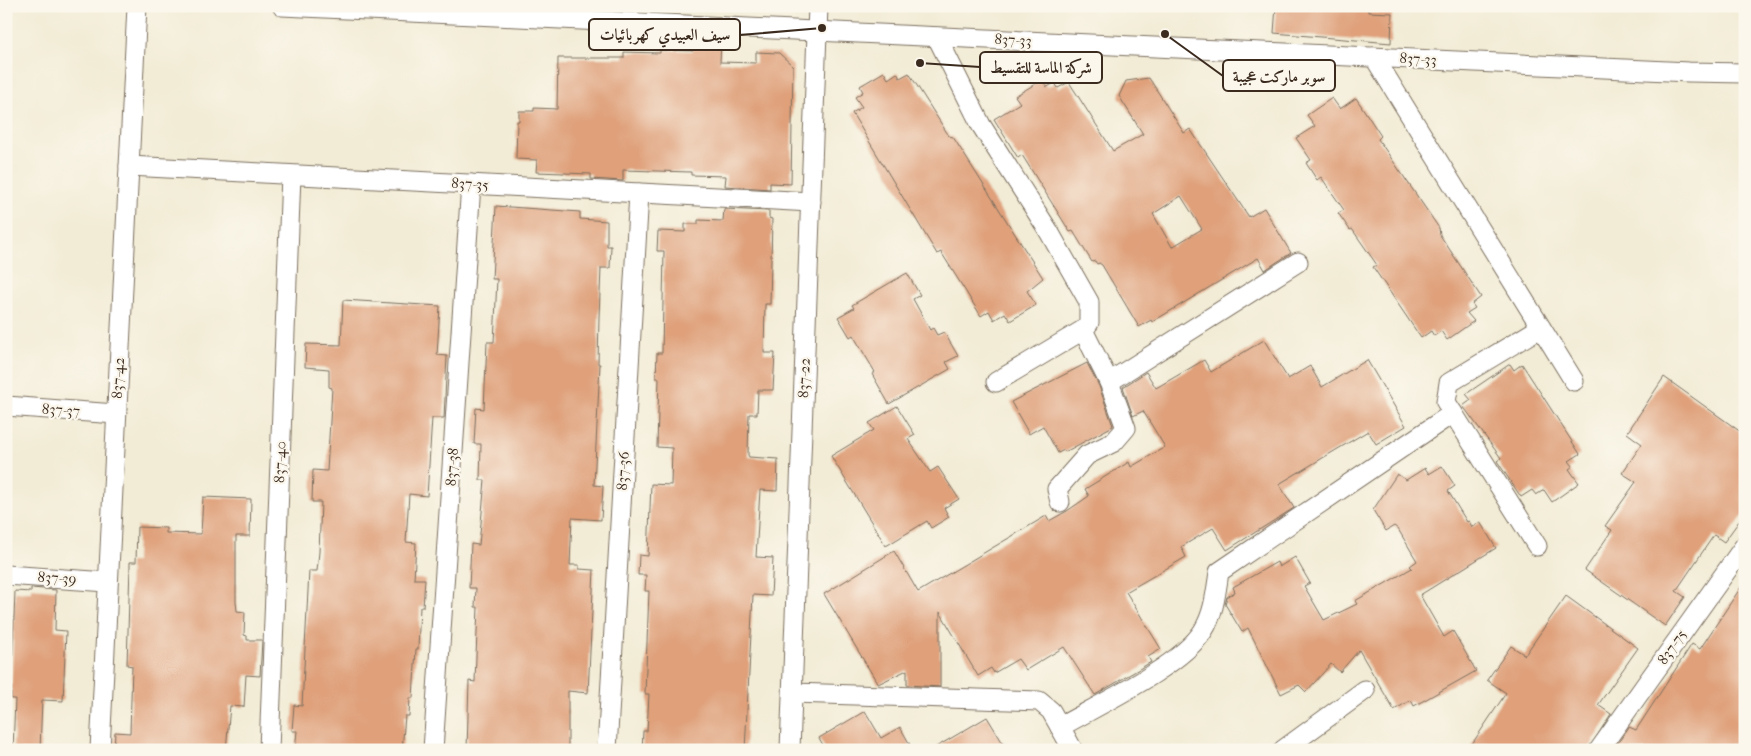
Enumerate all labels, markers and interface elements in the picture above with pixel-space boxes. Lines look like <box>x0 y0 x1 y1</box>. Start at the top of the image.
callout: سيف العبيدي كهربائيات <box>589 19 740 50</box>
text: سيف العبيدي كهربائيات <box>600 25 730 48</box>
street label: 837-33 <box>994 30 1032 50</box>
street label: 837-33 <box>1399 49 1437 69</box>
callout: شركة الماسة للتقسيط <box>980 52 1102 83</box>
text: شركة الماسة للتقسيط <box>990 58 1092 79</box>
callout: سوبر ماركت عجيبة <box>1223 60 1335 91</box>
text: سوبر ماركت عجيبة <box>1233 67 1325 87</box>
street label: 837-35 <box>451 174 489 194</box>
street label: 837-42 <box>108 357 128 399</box>
street label: 837-22 <box>794 357 814 398</box>
street label: 837-37 <box>41 400 81 420</box>
street label: 837-40 <box>270 441 290 483</box>
street label: 837-38 <box>442 447 462 487</box>
street label: 837-36 <box>613 450 633 491</box>
street label: 837-39 <box>37 568 77 588</box>
street label: 837-75 <box>1654 626 1690 668</box>

